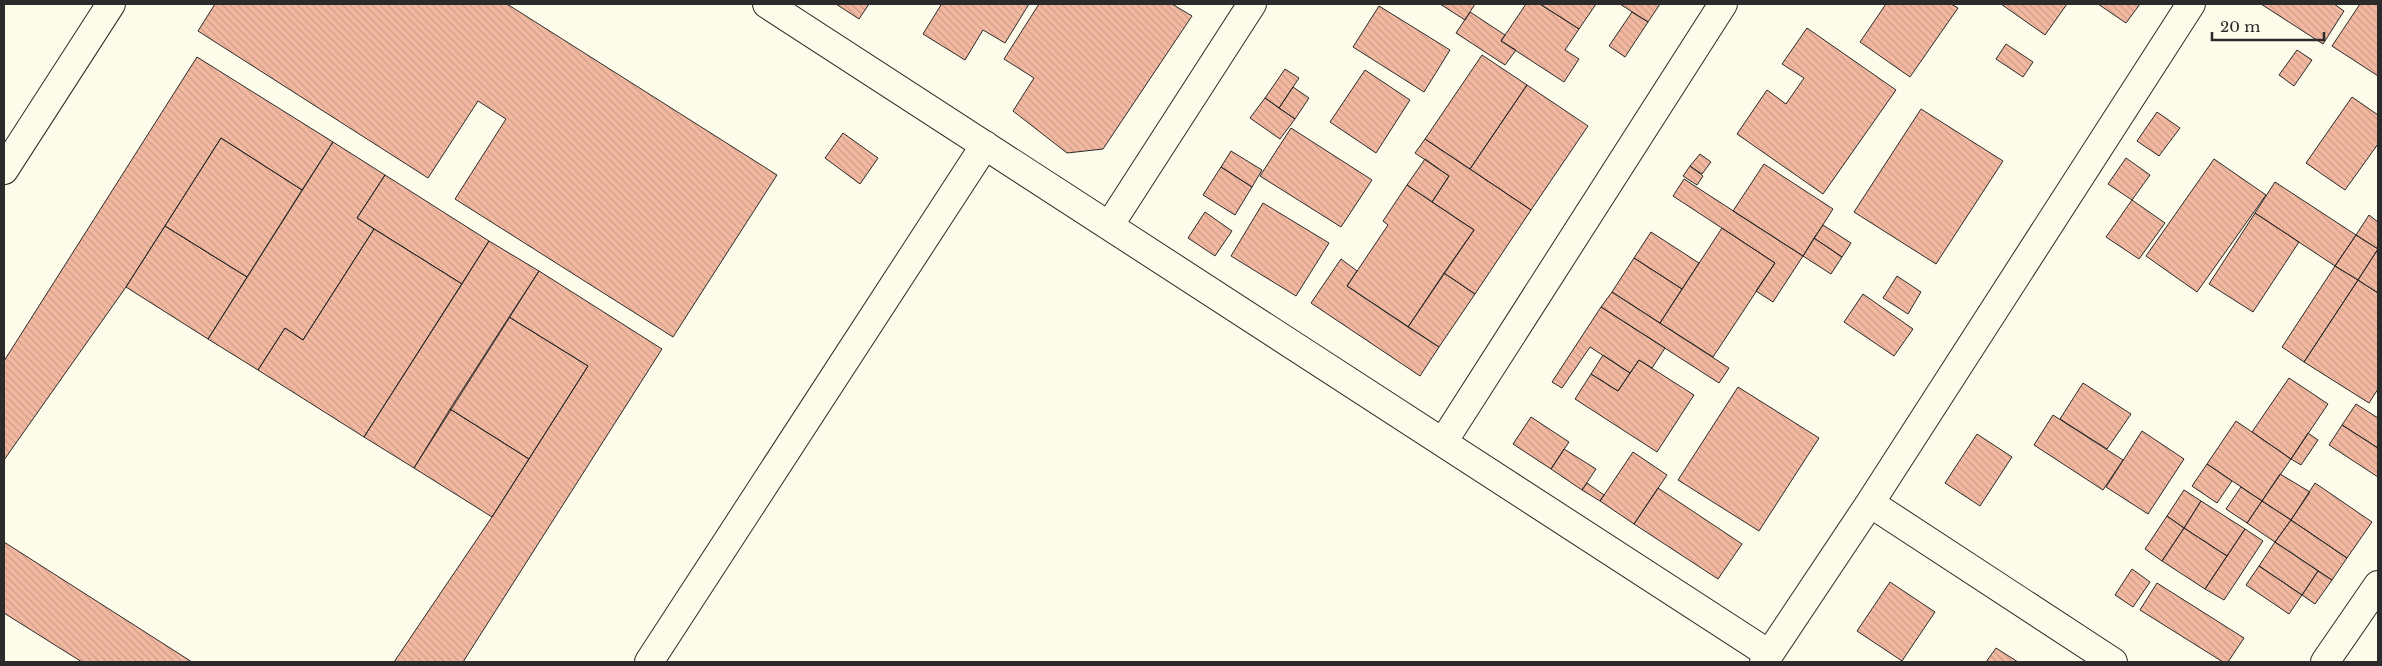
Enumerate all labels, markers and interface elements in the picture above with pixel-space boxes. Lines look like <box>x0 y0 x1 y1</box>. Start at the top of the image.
scale bar <box>2212 10 2324 42</box>
text: 20 m <box>2220 17 2260 36</box>

